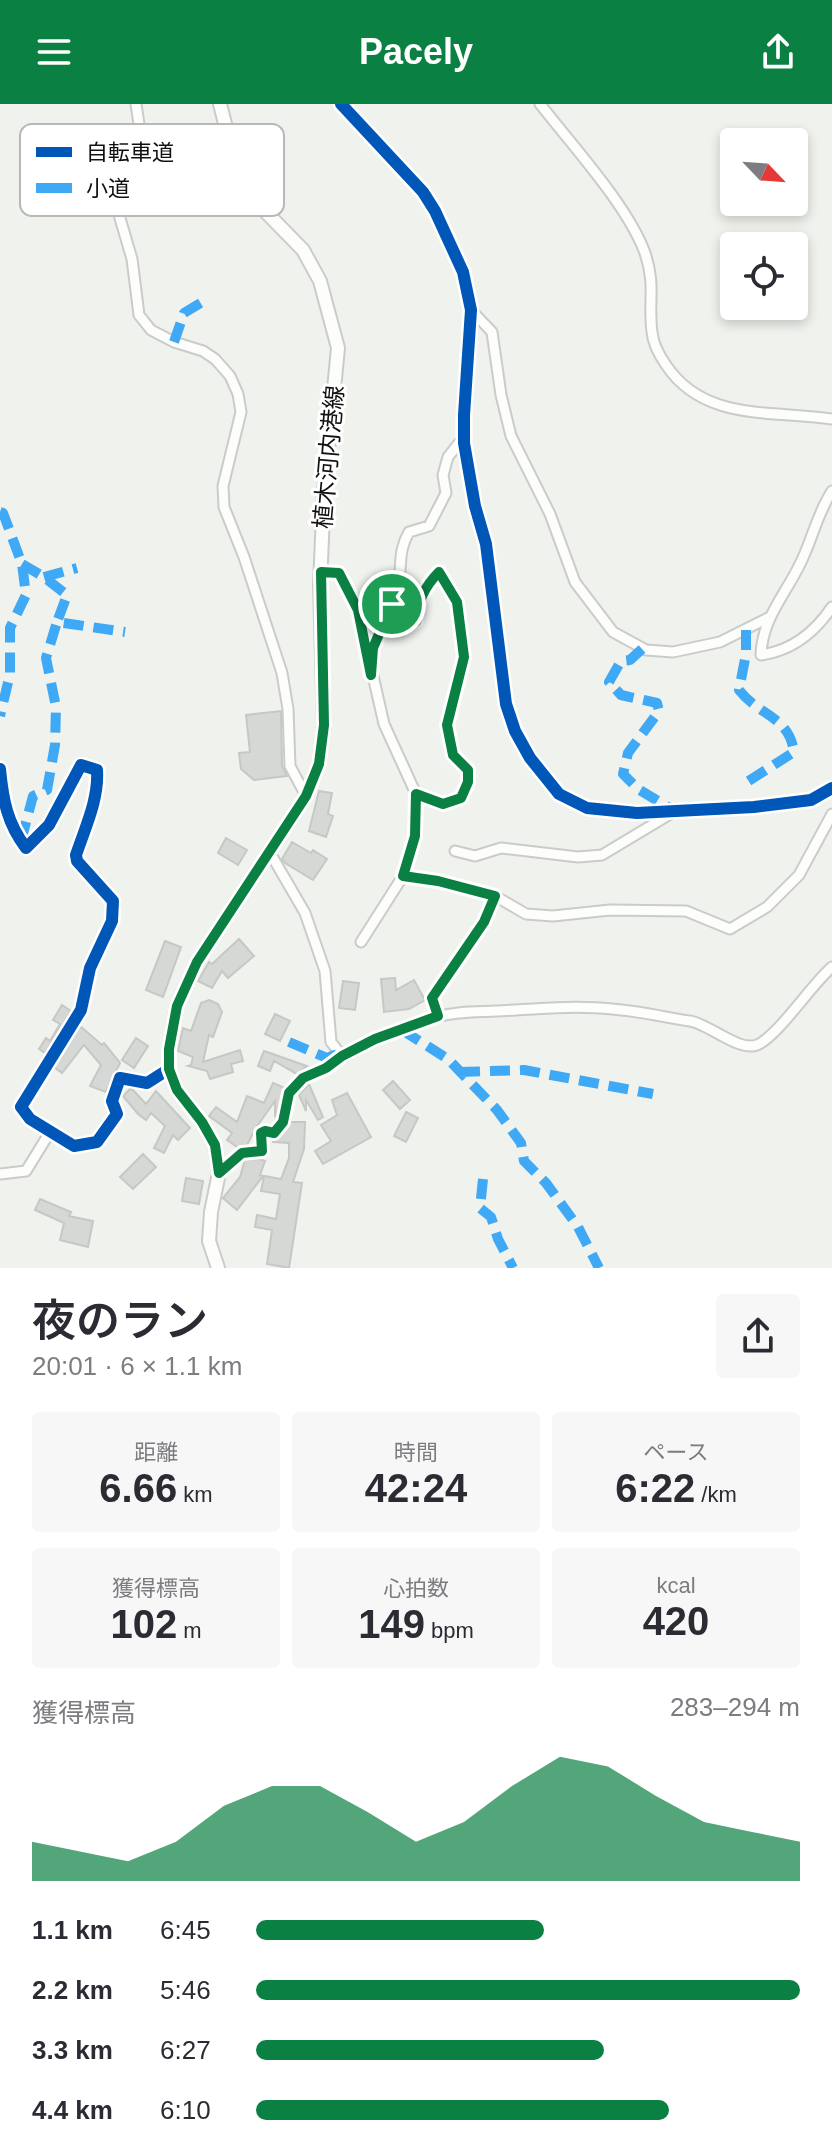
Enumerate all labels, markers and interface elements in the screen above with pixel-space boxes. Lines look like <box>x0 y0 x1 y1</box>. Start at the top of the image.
icon: menu <box>32 30 76 74</box>
icon: share <box>756 30 800 74</box>
text: Pacely <box>359 31 473 72</box>
legend <box>20 124 284 216</box>
north arrow <box>720 128 808 216</box>
map controls <box>720 128 808 320</box>
text: 自転車道 <box>86 140 174 165</box>
text: 小道 <box>86 176 130 201</box>
button: locate <box>720 232 808 320</box>
street label: 植木河内港線 <box>309 384 348 530</box>
pin <box>358 570 426 638</box>
icon: arrive <box>370 582 414 626</box>
button: share <box>716 1294 800 1378</box>
text: 夜のラン <box>32 1296 208 1345</box>
text: 20:01 · 6 × 1.1 km <box>32 1351 242 1381</box>
text: 距離 <box>134 1440 178 1465</box>
text: 時間 <box>394 1440 438 1465</box>
text: ペース <box>644 1440 708 1465</box>
text: 6.66 <box>99 1466 177 1510</box>
text: 42:24 <box>365 1466 467 1510</box>
text: 6:22 <box>615 1466 695 1510</box>
text: km <box>177 1482 213 1507</box>
text: /km <box>695 1482 737 1507</box>
text: kcal <box>656 1573 696 1598</box>
text: 獲得標高 <box>112 1576 200 1601</box>
text: 心拍数 <box>383 1576 449 1601</box>
text: 420 <box>643 1599 709 1643</box>
text: 102 <box>110 1602 177 1646</box>
text: 149 <box>358 1602 425 1646</box>
text: m <box>177 1618 202 1643</box>
text: bpm <box>425 1618 474 1643</box>
text: 283–294 m <box>670 1692 800 1722</box>
text: 獲得標高 <box>32 1698 136 1728</box>
text: 1.1 km <box>32 1915 113 1945</box>
text: 6:45 <box>160 1915 211 1945</box>
text: 2.2 km <box>32 1975 113 2005</box>
text: 5:46 <box>160 1975 211 2005</box>
text: 3.3 km <box>32 2035 113 2065</box>
text: 6:27 <box>160 2035 211 2065</box>
text: 4.4 km <box>32 2095 113 2125</box>
text: 6:10 <box>160 2095 211 2125</box>

